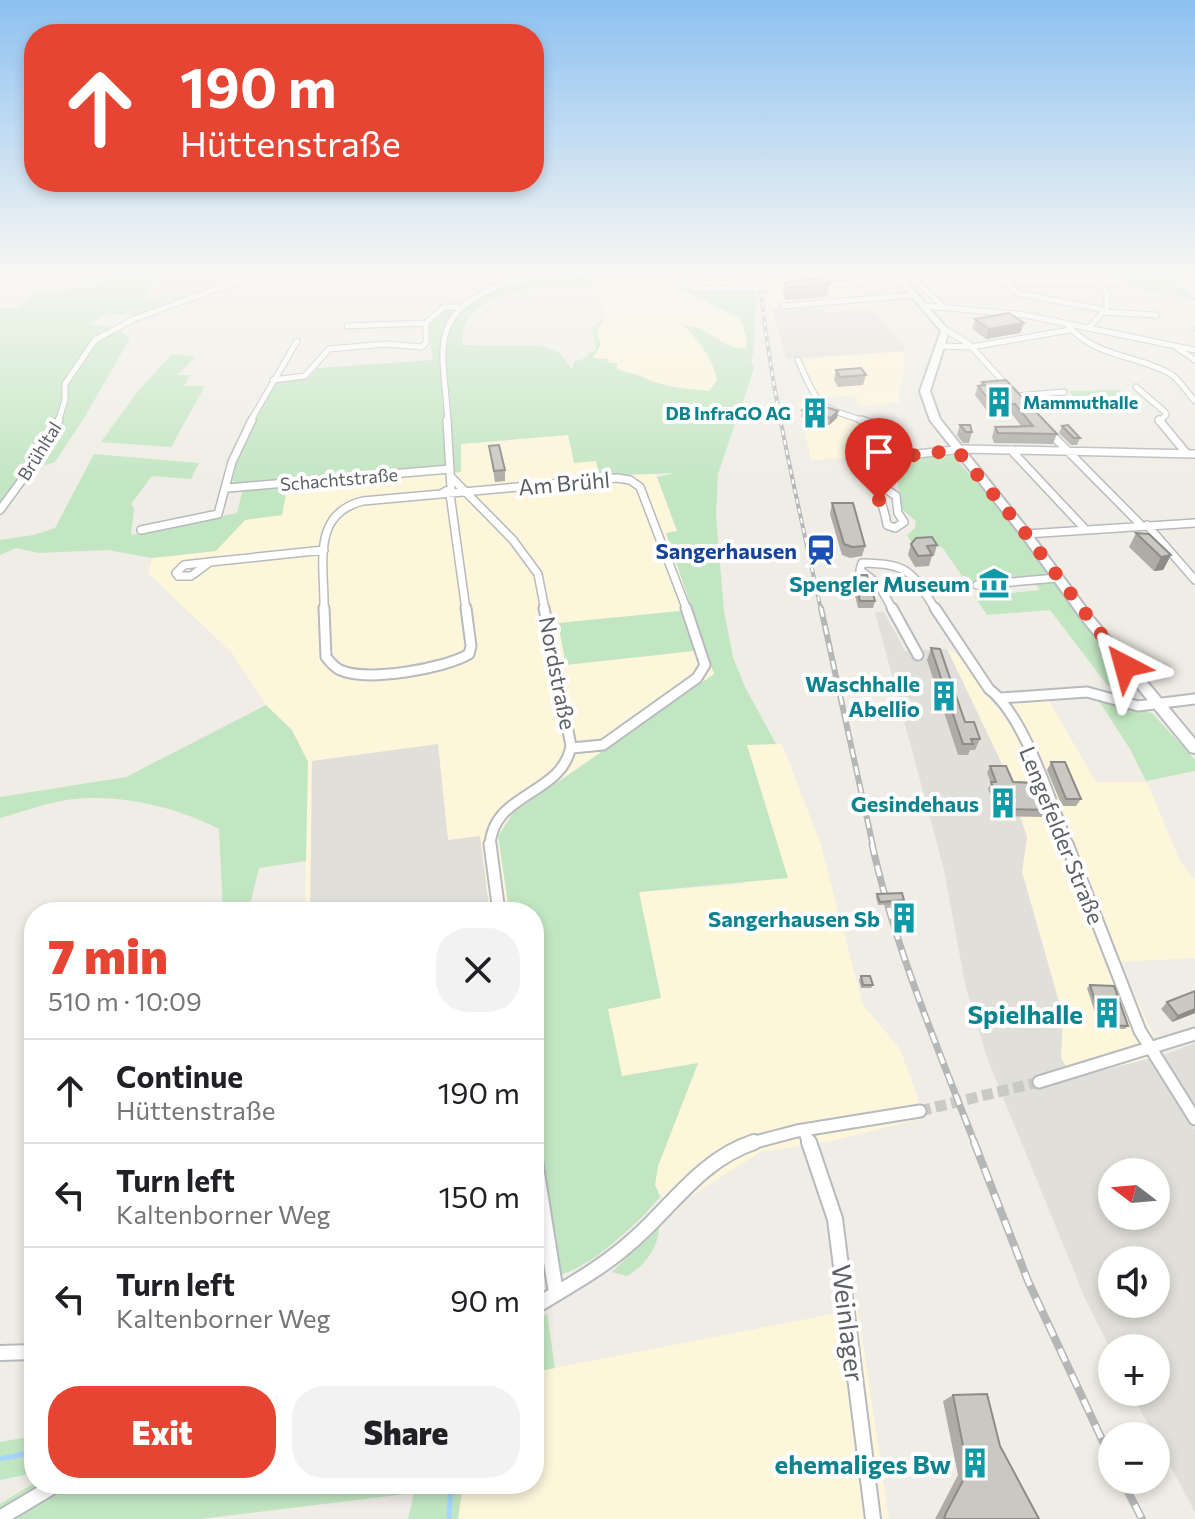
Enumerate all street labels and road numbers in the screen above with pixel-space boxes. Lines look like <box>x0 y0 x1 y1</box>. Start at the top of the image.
street label: Brühltal <box>12 418 66 484</box>
street label: Schachtstraße <box>279 463 399 495</box>
street label: Am Brühl <box>517 466 611 500</box>
street label: Nordstraße <box>534 614 582 732</box>
street label: Lengefelder Straße <box>1014 742 1110 928</box>
street label: Weinlager <box>826 1262 872 1384</box>

